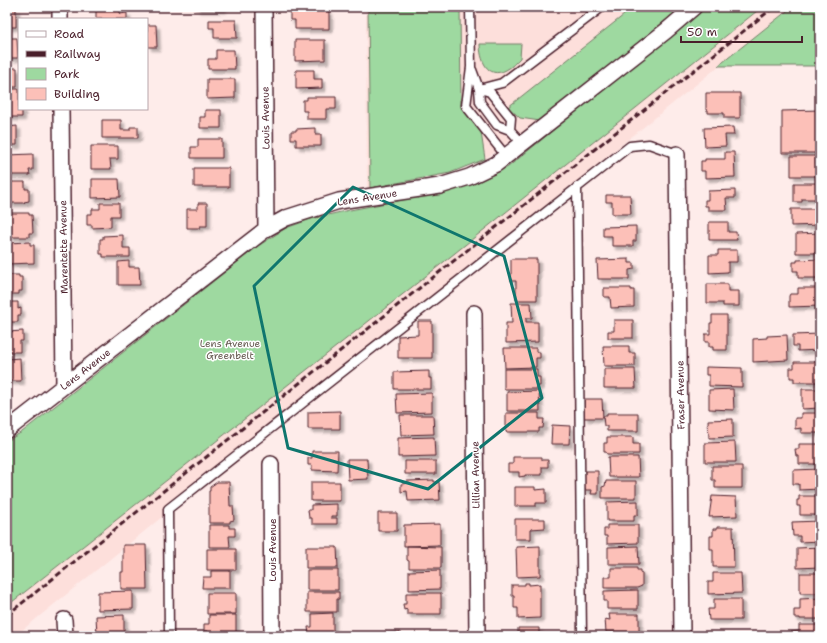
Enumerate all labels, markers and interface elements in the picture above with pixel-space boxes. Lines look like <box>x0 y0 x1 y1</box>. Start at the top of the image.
legend <box>18 18 148 110</box>
scale bar <box>681 18 802 44</box>
text: 50 m <box>687 24 717 40</box>
text: Road <box>54 26 85 42</box>
text: Railway <box>54 46 101 62</box>
text: Park <box>54 66 80 82</box>
text: Building <box>54 86 100 102</box>
street label: Louis Avenue <box>258 86 273 150</box>
street label: Lens Avenue <box>336 186 398 209</box>
street label: Marentette Avenue <box>56 200 71 294</box>
park label: Lens Avenue Greenbelt <box>200 337 261 362</box>
street label: Lens Avenue <box>57 345 113 393</box>
street label: Fraser Avenue <box>673 360 688 430</box>
street label: Lillian Avenue <box>468 441 483 509</box>
street label: Louis Avenue <box>266 518 279 582</box>

